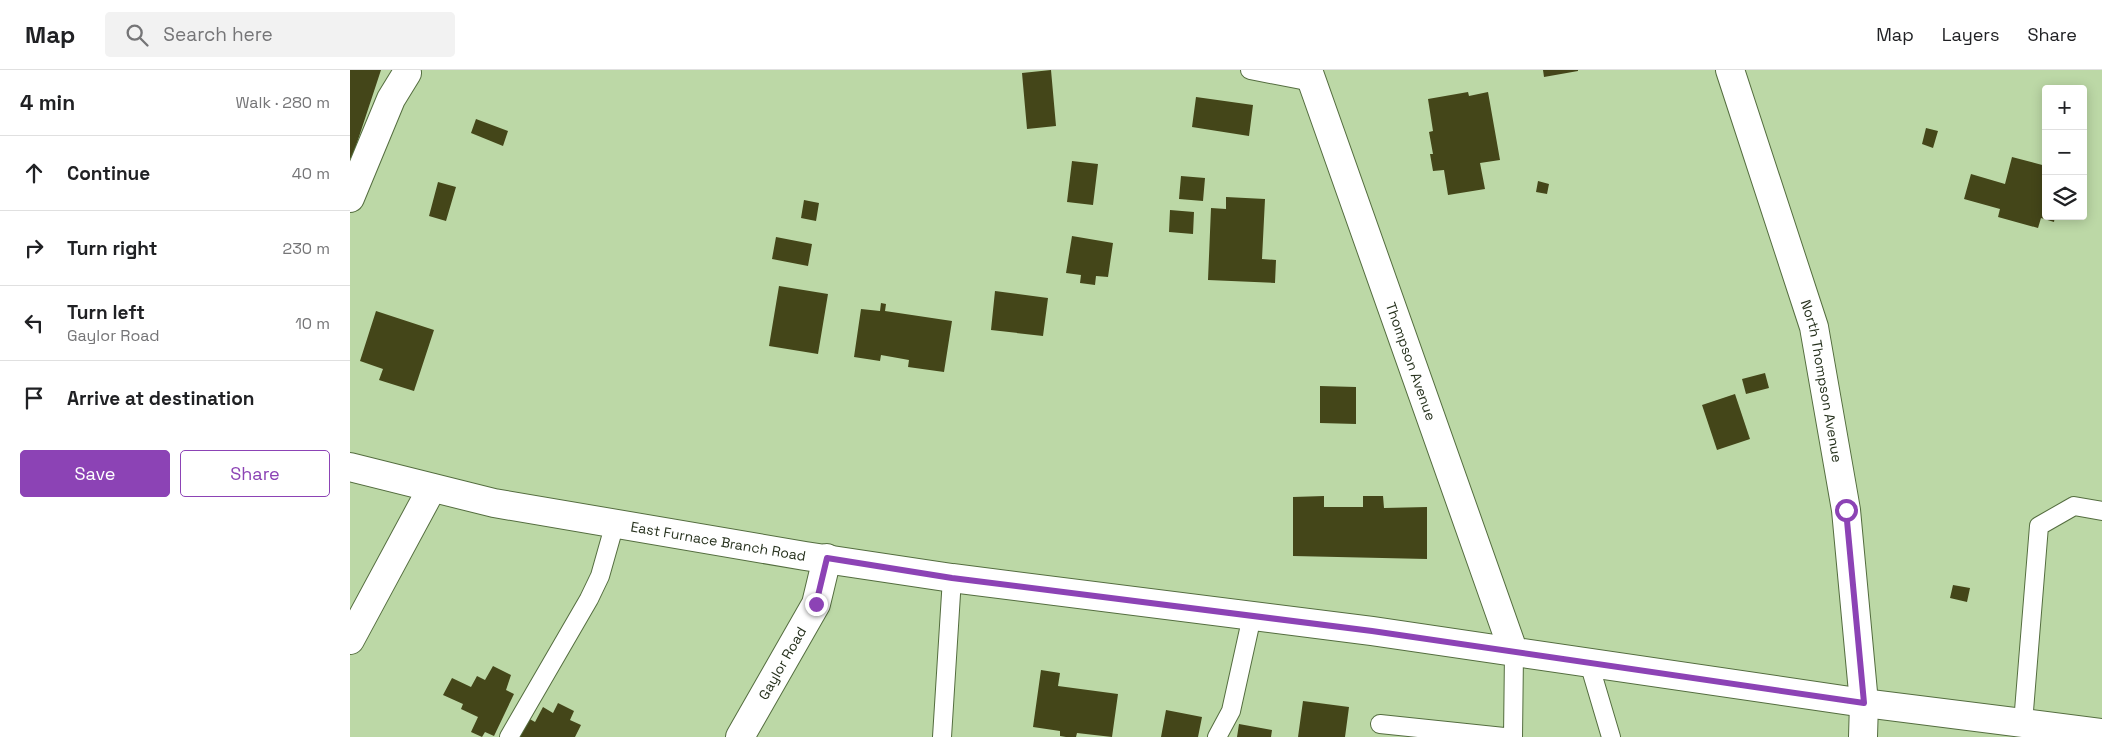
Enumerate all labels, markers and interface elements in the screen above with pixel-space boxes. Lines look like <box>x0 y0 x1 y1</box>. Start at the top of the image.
search box <box>105 12 455 57</box>
text: Map <box>25 19 75 50</box>
icon: search <box>123 21 151 49</box>
text: Search here <box>163 22 273 47</box>
text: Map <box>1876 23 1914 46</box>
text: Layers <box>1942 23 1999 46</box>
text: Share <box>2027 23 2077 46</box>
map controls <box>2042 85 2087 220</box>
button: + <box>2042 85 2087 130</box>
text: 4 min <box>20 89 75 116</box>
text: Walk · 280 m <box>235 92 330 113</box>
button: − <box>2042 130 2087 175</box>
icon: ahead <box>20 159 48 187</box>
text: Continue <box>67 161 150 186</box>
text: 40 m <box>292 163 330 184</box>
button: layers <box>2042 175 2087 220</box>
icon: right <box>20 234 48 262</box>
text: Turn right <box>67 236 157 261</box>
text: 230 m <box>283 238 330 259</box>
street label: North Thompson Avenue <box>1797 297 1847 464</box>
text: Turn left <box>67 300 145 325</box>
street label: Thompson Avenue <box>1382 300 1440 423</box>
icon: left <box>20 309 48 337</box>
text: 10 m <box>295 313 330 334</box>
text: Gaylor Road <box>67 325 160 346</box>
icon: arrive <box>20 384 48 412</box>
text: Arrive at destination <box>67 386 255 411</box>
button: Save <box>20 450 170 497</box>
button: Share <box>180 450 330 497</box>
route start <box>1835 499 1858 522</box>
street label: East Furnace Branch Road <box>629 517 807 565</box>
route end <box>805 593 828 616</box>
street label: Gaylor Road <box>754 624 810 703</box>

